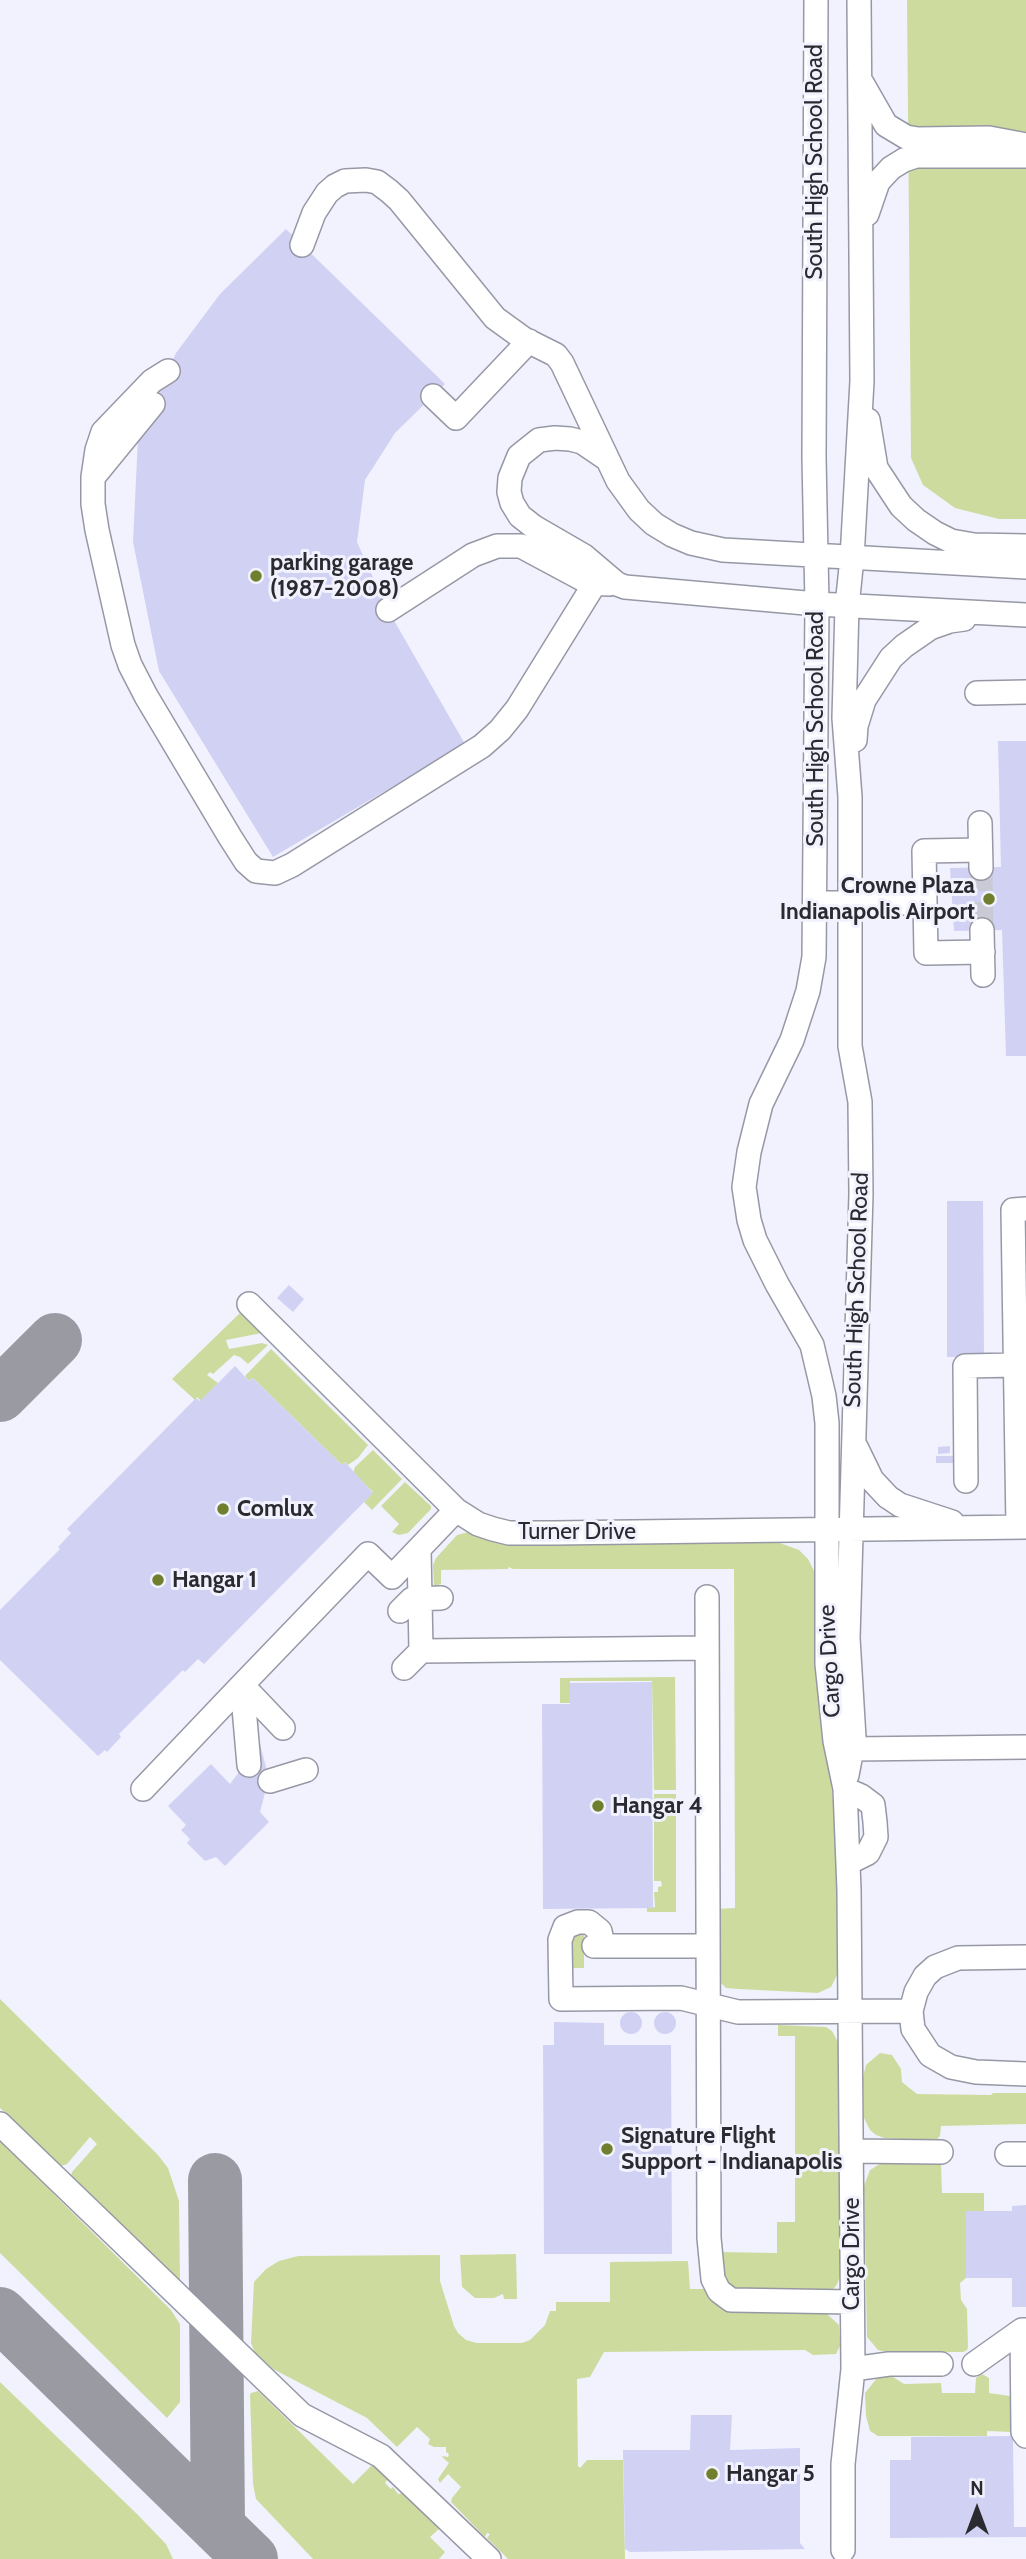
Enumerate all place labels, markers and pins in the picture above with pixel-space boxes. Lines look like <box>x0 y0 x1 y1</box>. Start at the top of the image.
place label: parking garage (1987-2008) <box>270 549 413 603</box>
marker: parking garage (1987-2008) <box>248 568 264 584</box>
place label: Crowne Plaza Indianapolis Airport <box>780 872 975 926</box>
marker: Crowne Plaza Indianapolis Airport <box>981 891 997 907</box>
place label: Comlux <box>237 1495 314 1523</box>
marker: Comlux <box>215 1501 231 1517</box>
place label: Hangar 1 <box>172 1566 257 1594</box>
marker: Hangar 1 <box>150 1572 166 1588</box>
place label: Hangar 4 <box>612 1792 703 1820</box>
marker: Hangar 4 <box>590 1798 606 1814</box>
place label: Signature Flight Support - Indianapolis <box>621 2122 843 2176</box>
marker: Signature Flight Support - Indianapolis <box>599 2141 615 2157</box>
place label: Hangar 5 <box>726 2460 815 2488</box>
marker: Hangar 5 <box>704 2466 720 2482</box>

